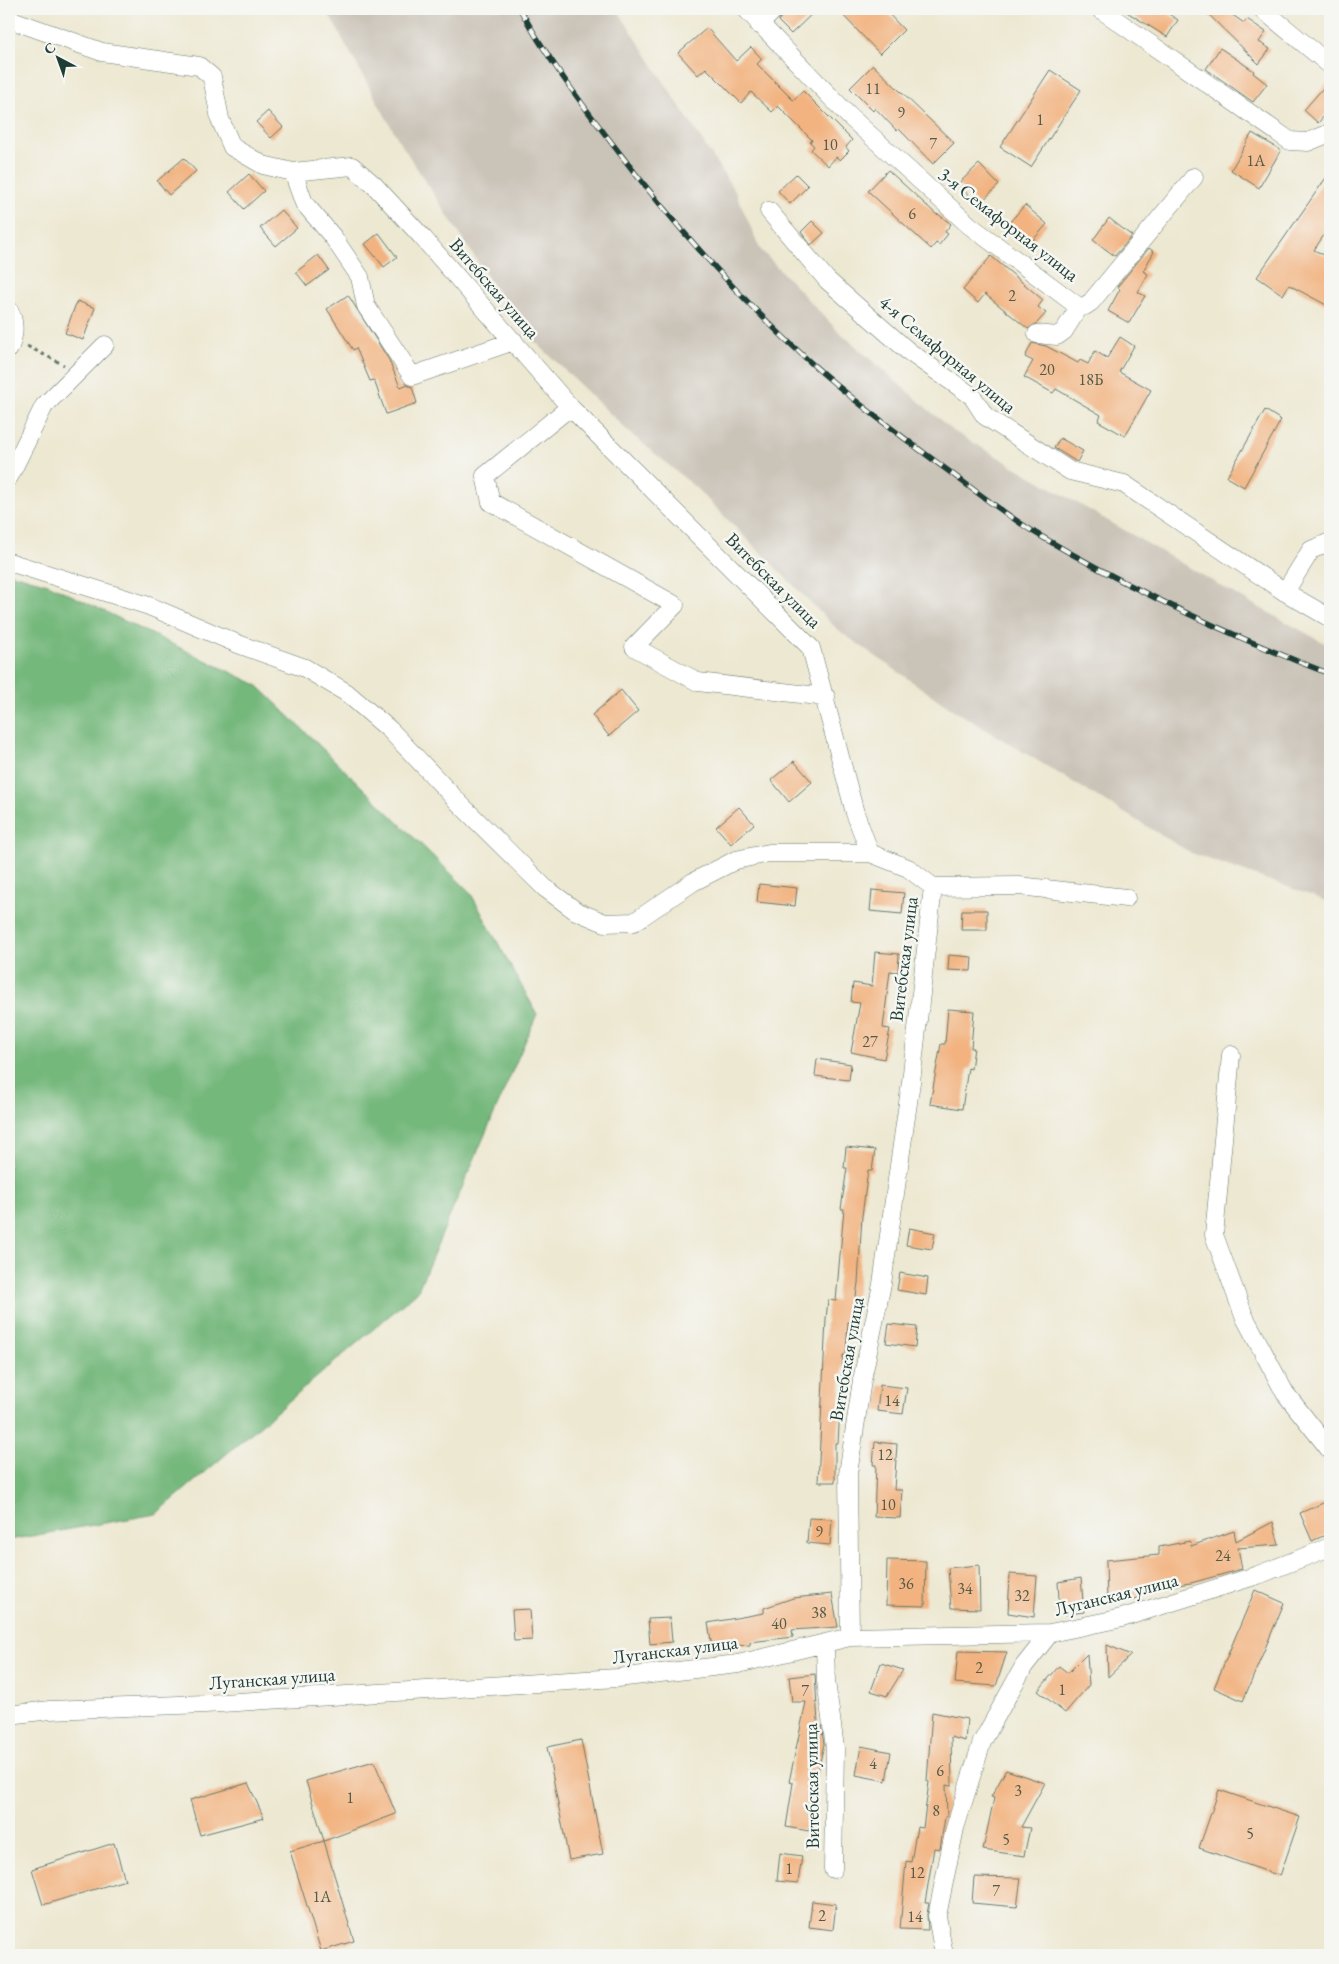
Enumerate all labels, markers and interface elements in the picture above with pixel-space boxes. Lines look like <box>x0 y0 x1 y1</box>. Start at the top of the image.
north arrow <box>32 32 82 82</box>
text: С <box>40 38 59 58</box>
house number: 11 <box>865 78 881 99</box>
house number: 9 <box>897 102 905 123</box>
house number: 1 <box>1036 109 1044 130</box>
house number: 7 <box>929 133 937 154</box>
house number: 10 <box>822 134 838 155</box>
house number: 1А <box>1247 150 1266 171</box>
street label: 3-я Семафорная улица <box>933 162 1084 287</box>
house number: 6 <box>908 203 916 224</box>
street label: Витебская улица <box>444 233 546 344</box>
house number: 2 <box>1008 285 1016 306</box>
street label: 4-я Семафорная улица <box>874 290 1022 419</box>
house number: 20 <box>1039 359 1055 380</box>
house number: 18Б <box>1079 369 1103 390</box>
street label: Витебская улица <box>720 527 827 634</box>
street label: Витебская улица <box>883 895 924 1023</box>
house number: 27 <box>862 1031 878 1052</box>
street label: Витебская улица <box>823 1295 870 1423</box>
house number: 14 <box>884 1390 900 1411</box>
house number: 12 <box>877 1444 893 1465</box>
house number: 10 <box>880 1494 896 1515</box>
house number: 9 <box>815 1521 823 1542</box>
house number: 24 <box>1215 1545 1231 1566</box>
street label: Луганская улица <box>1052 1567 1181 1622</box>
house number: 36 <box>898 1573 914 1594</box>
house number: 34 <box>957 1578 973 1599</box>
house number: 32 <box>1014 1585 1030 1606</box>
house number: 38 <box>811 1602 827 1623</box>
house number: 40 <box>771 1613 787 1634</box>
street label: Луганская улица <box>611 1629 740 1670</box>
house number: 2 <box>975 1657 983 1678</box>
street label: Луганская улица <box>208 1662 336 1695</box>
house number: 1 <box>1058 1679 1066 1700</box>
house number: 7 <box>801 1680 809 1701</box>
street label: Витебская улица <box>798 1722 825 1849</box>
house number: 4 <box>869 1753 877 1774</box>
house number: 6 <box>936 1760 944 1781</box>
house number: 3 <box>1014 1780 1022 1801</box>
house number: 1 <box>346 1787 354 1808</box>
house number: 8 <box>932 1800 940 1821</box>
house number: 5 <box>1246 1823 1254 1844</box>
house number: 5 <box>1002 1829 1010 1850</box>
house number: 1 <box>785 1858 793 1879</box>
house number: 12 <box>909 1862 925 1883</box>
house number: 7 <box>992 1880 1000 1901</box>
house number: 1А <box>313 1886 332 1907</box>
house number: 2 <box>818 1905 826 1926</box>
house number: 14 <box>907 1906 923 1927</box>

